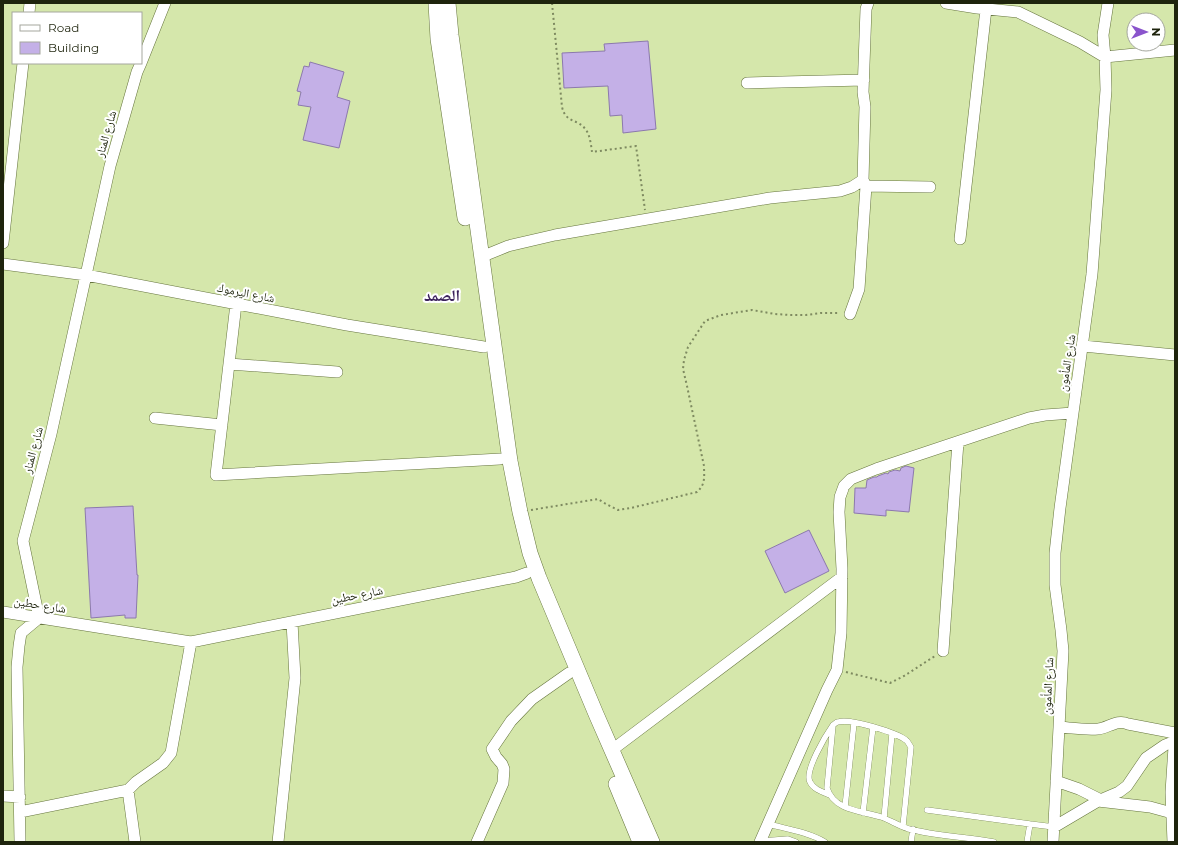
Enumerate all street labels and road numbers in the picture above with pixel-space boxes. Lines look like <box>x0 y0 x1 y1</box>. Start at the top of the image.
street label: شارع المنار <box>91 109 120 160</box>
street label: شارع اليرموك <box>216 280 276 306</box>
street label: شارع المأمون <box>1055 333 1079 393</box>
street label: شارع المنار <box>19 425 47 476</box>
street label: شارع حطين <box>330 582 384 608</box>
street label: شارع حطين <box>13 593 67 617</box>
street label: شارع المأمون <box>1039 657 1057 715</box>

